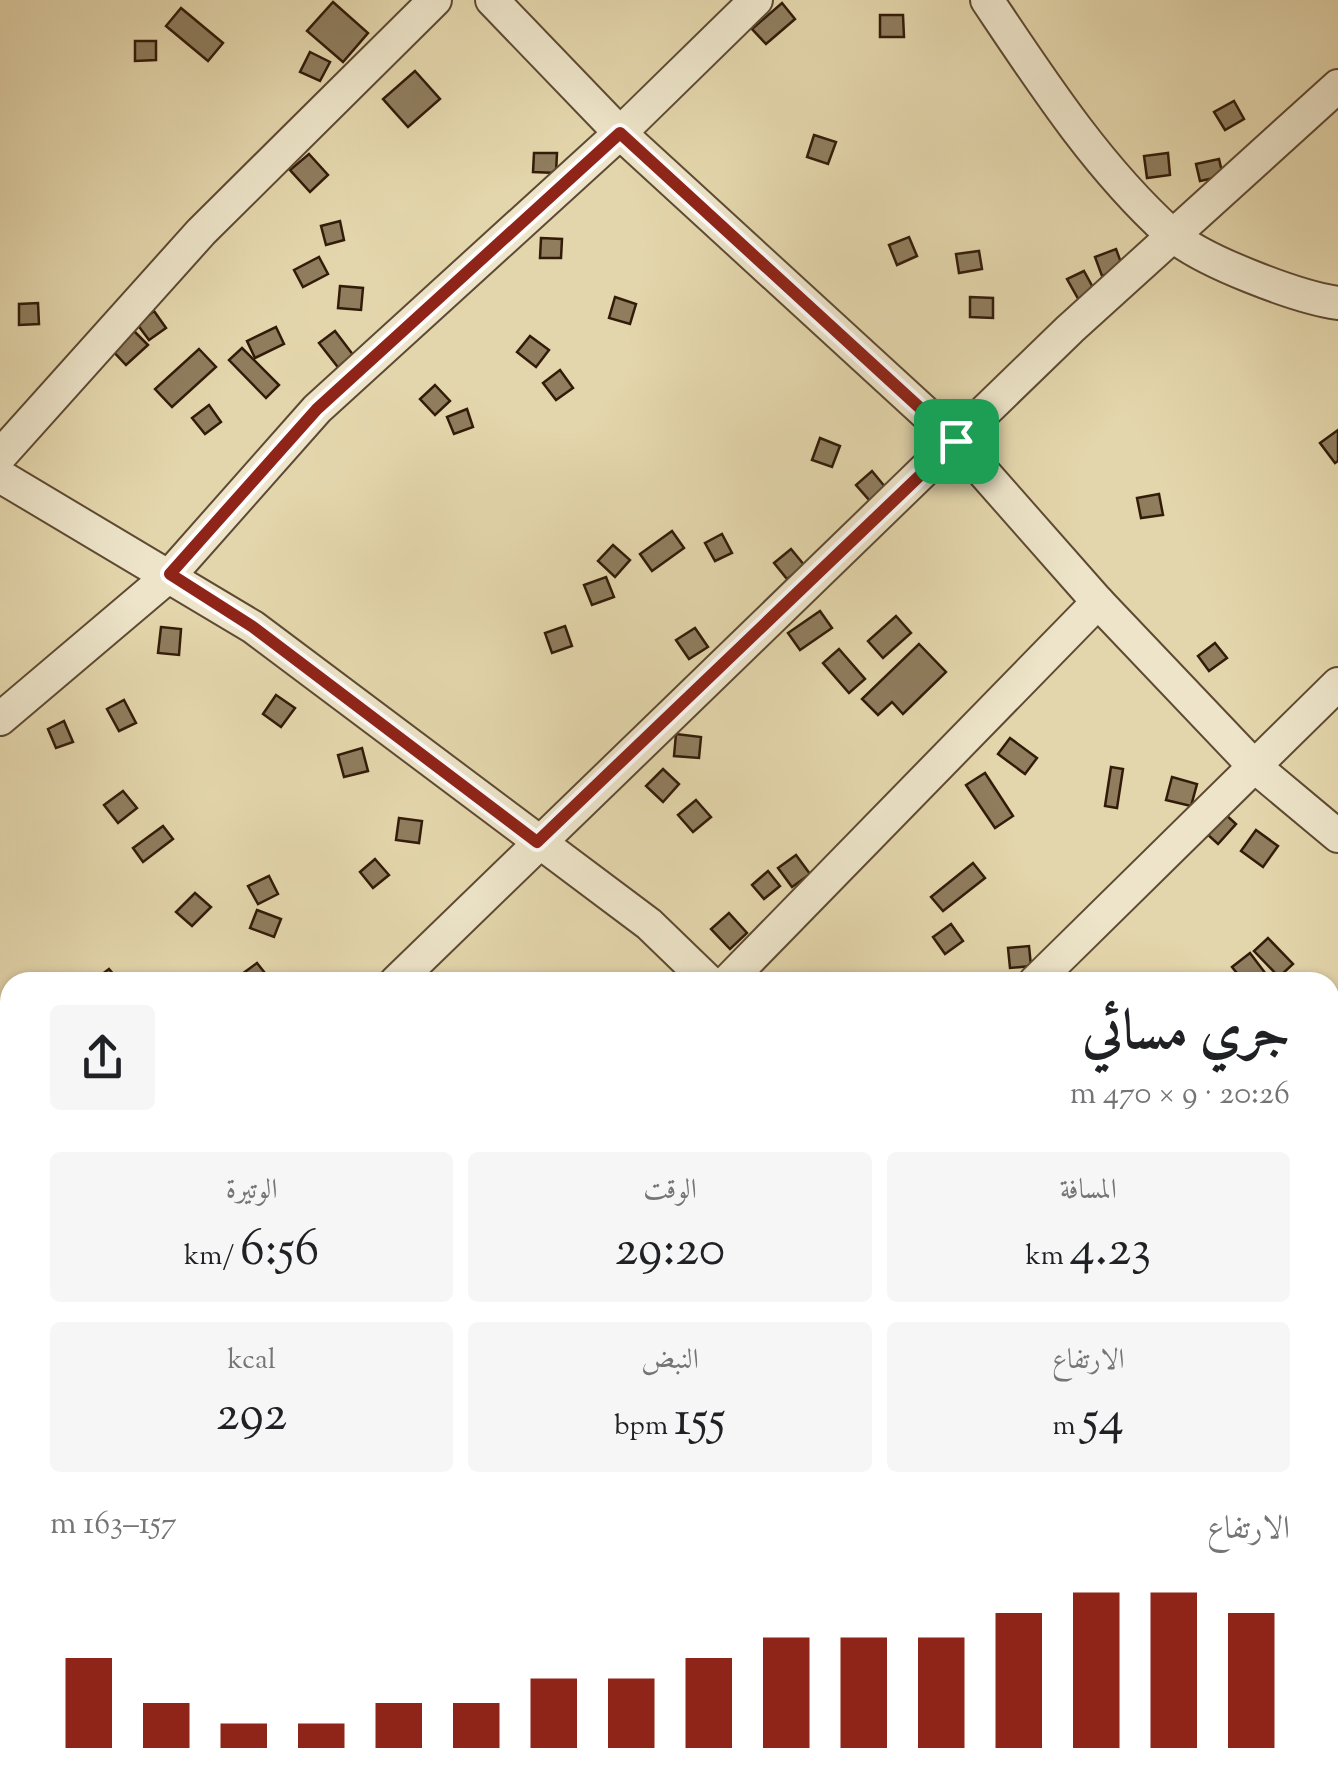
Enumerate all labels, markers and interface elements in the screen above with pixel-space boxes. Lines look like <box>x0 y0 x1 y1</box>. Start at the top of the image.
pin <box>914 399 999 484</box>
icon: arrive <box>929 414 984 469</box>
text: جري مسائي <box>1082 995 1290 1074</box>
button: share <box>50 1005 155 1110</box>
text: 20:26 · 9 × 470 m <box>1070 1072 1290 1118</box>
text: الوتيرة <box>226 1171 278 1211</box>
text: الوقت <box>643 1171 697 1211</box>
text: المسافة <box>1060 1171 1117 1211</box>
text: 6:56 <box>240 1216 319 1288</box>
text: 29:20 <box>615 1216 725 1288</box>
text: 4.23 <box>1070 1216 1151 1288</box>
text: /km <box>184 1237 240 1277</box>
text: km <box>1025 1237 1070 1277</box>
text: kcal <box>228 1341 276 1381</box>
text: النبض <box>641 1341 699 1381</box>
text: الارتفاع <box>1052 1341 1125 1381</box>
text: 292 <box>216 1381 287 1453</box>
text: 155 <box>674 1386 726 1458</box>
text: 54 <box>1082 1386 1124 1458</box>
text: bpm <box>614 1407 674 1447</box>
text: m <box>1053 1407 1082 1447</box>
text: 157–163 m <box>50 1502 177 1548</box>
text: الارتفاع <box>1207 1507 1290 1553</box>

